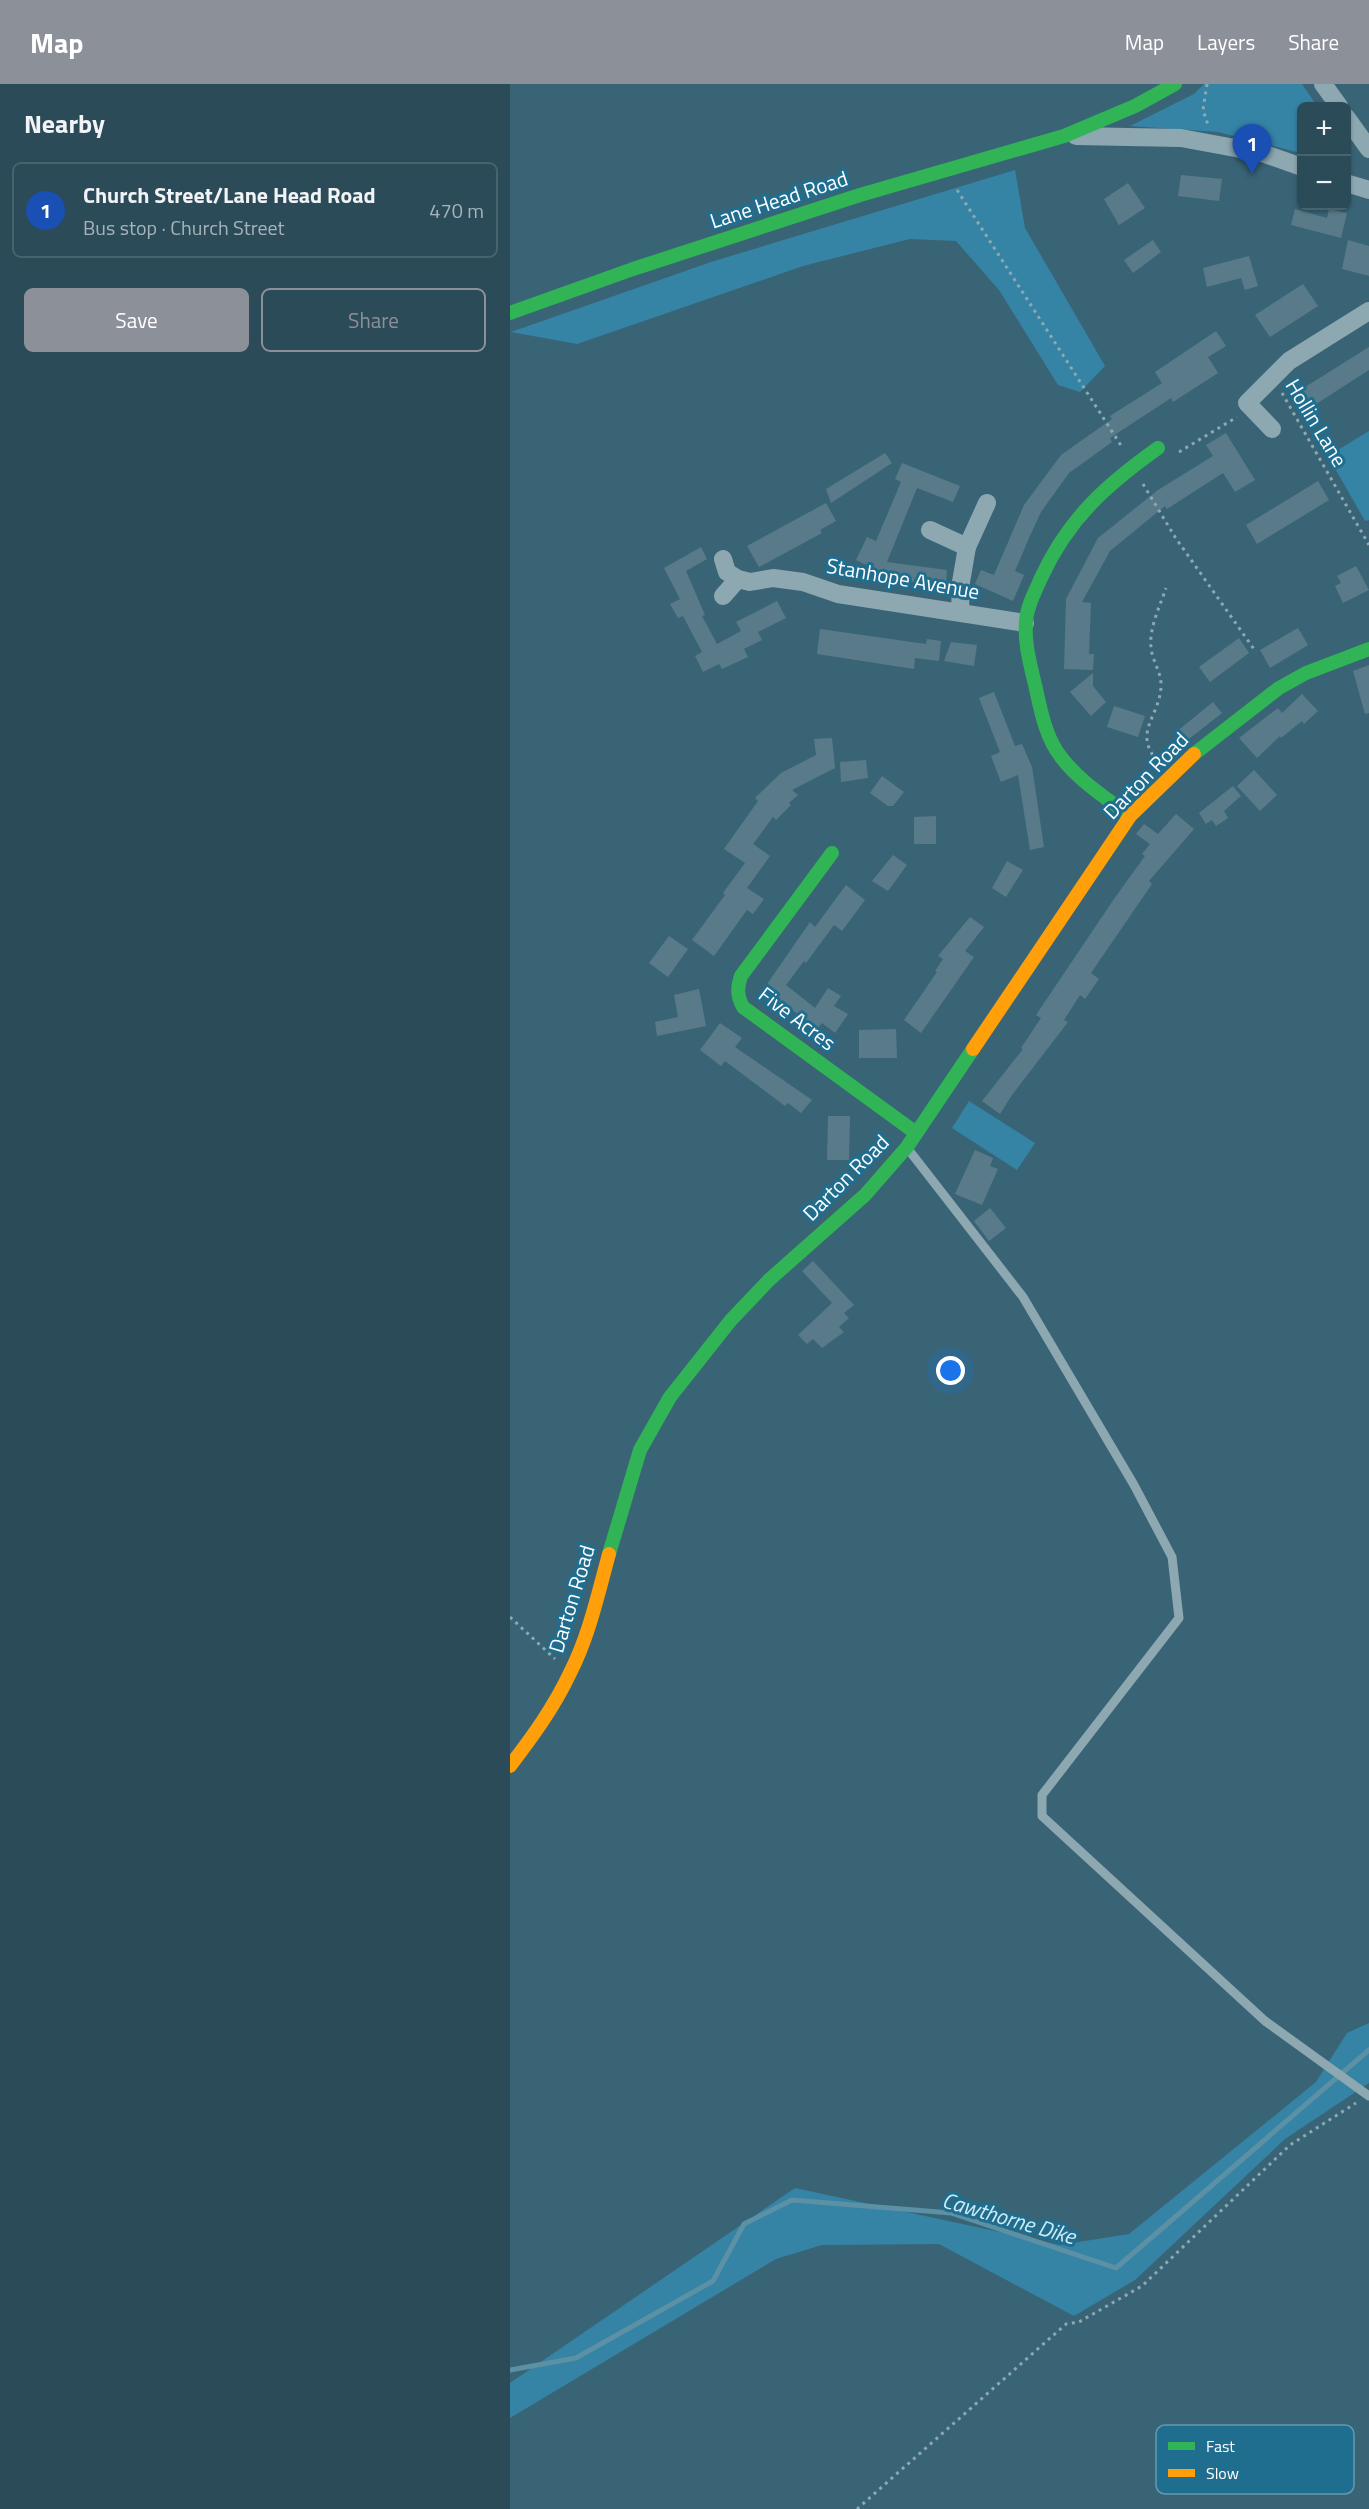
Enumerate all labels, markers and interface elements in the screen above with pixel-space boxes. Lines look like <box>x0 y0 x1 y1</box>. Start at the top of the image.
text: Map <box>30 21 84 64</box>
text: Map <box>1125 26 1164 58</box>
text: Layers <box>1197 26 1255 58</box>
text: Share <box>1288 26 1339 58</box>
map controls <box>1297 102 1351 210</box>
button: + <box>1297 102 1351 156</box>
text: Nearby <box>24 104 105 143</box>
pin: 1 <box>1232 124 1272 174</box>
button: − <box>1297 156 1351 210</box>
street label: Lane Head Road <box>706 162 852 236</box>
text: Church Street/Lane Head Road <box>83 178 376 212</box>
text: 1 <box>40 195 51 226</box>
text: 470 m <box>429 195 484 226</box>
text: Bus stop · Church Street <box>83 212 285 243</box>
button: Save <box>24 288 249 352</box>
button: Share <box>261 288 486 352</box>
street label: Hollin Lane <box>1278 372 1356 473</box>
street label: Stanhope Avenue <box>824 549 982 607</box>
street label: Darton Road <box>1095 724 1195 826</box>
street label: Five Acres <box>752 978 843 1058</box>
street label: Darton Road <box>795 1127 896 1228</box>
your location <box>936 1356 965 1385</box>
street label: Darton Road <box>539 1541 603 1657</box>
water label: Cawthorne Dike <box>938 2183 1081 2254</box>
legend <box>1156 2425 1354 2494</box>
text: Fast <box>1206 2434 1235 2458</box>
text: Slow <box>1206 2461 1239 2485</box>

